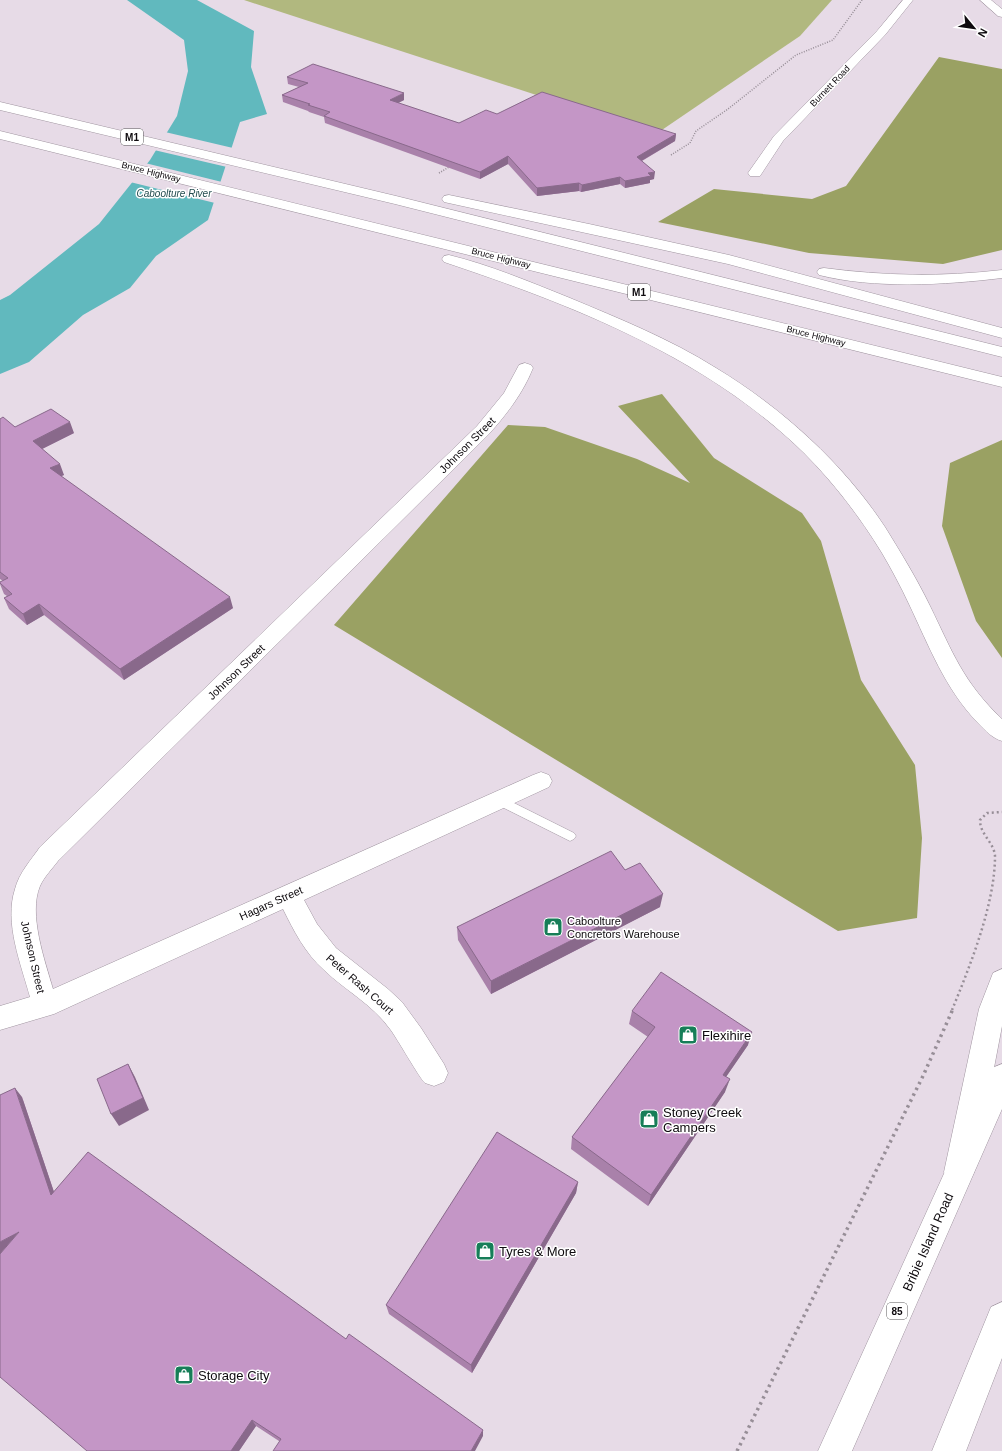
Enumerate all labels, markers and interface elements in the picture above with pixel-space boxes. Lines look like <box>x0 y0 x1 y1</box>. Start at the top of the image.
north arrow <box>954 8 994 48</box>
text: N <box>976 26 990 39</box>
street label: Burnett Road <box>808 63 852 109</box>
road number: M1 <box>121 129 143 145</box>
street label: Bruce Highway <box>120 160 182 184</box>
water label: Caboolture River <box>136 188 212 199</box>
street label: Bruce Highway <box>470 246 532 270</box>
road number: M1 <box>628 284 650 300</box>
street label: Bruce Highway <box>785 324 847 348</box>
street label: Johnson Street <box>437 415 497 475</box>
street label: Johnson Street <box>205 642 267 702</box>
street label: Hagars Street <box>238 884 304 922</box>
place label: Caboolture Concretors Warehouse <box>567 915 680 940</box>
shop icon: Caboolture Concretors Warehouse <box>542 916 564 938</box>
street label: Johnson Street <box>19 920 47 994</box>
street label: Peter Rash Court <box>324 952 396 1016</box>
shop icon: Flexihire <box>677 1024 699 1046</box>
place label: Flexihire <box>702 1028 751 1043</box>
place label: Stoney Creek Campers <box>663 1105 742 1135</box>
shop icon: Stoney Creek Campers <box>638 1108 660 1130</box>
street label: Bribie Island Road <box>900 1190 956 1294</box>
shop icon: Tyres & More <box>474 1240 496 1262</box>
place label: Tyres & More <box>499 1244 576 1259</box>
road number: 85 <box>887 1303 907 1319</box>
shop icon: Storage City <box>173 1364 195 1386</box>
place label: Storage City <box>198 1368 270 1383</box>

